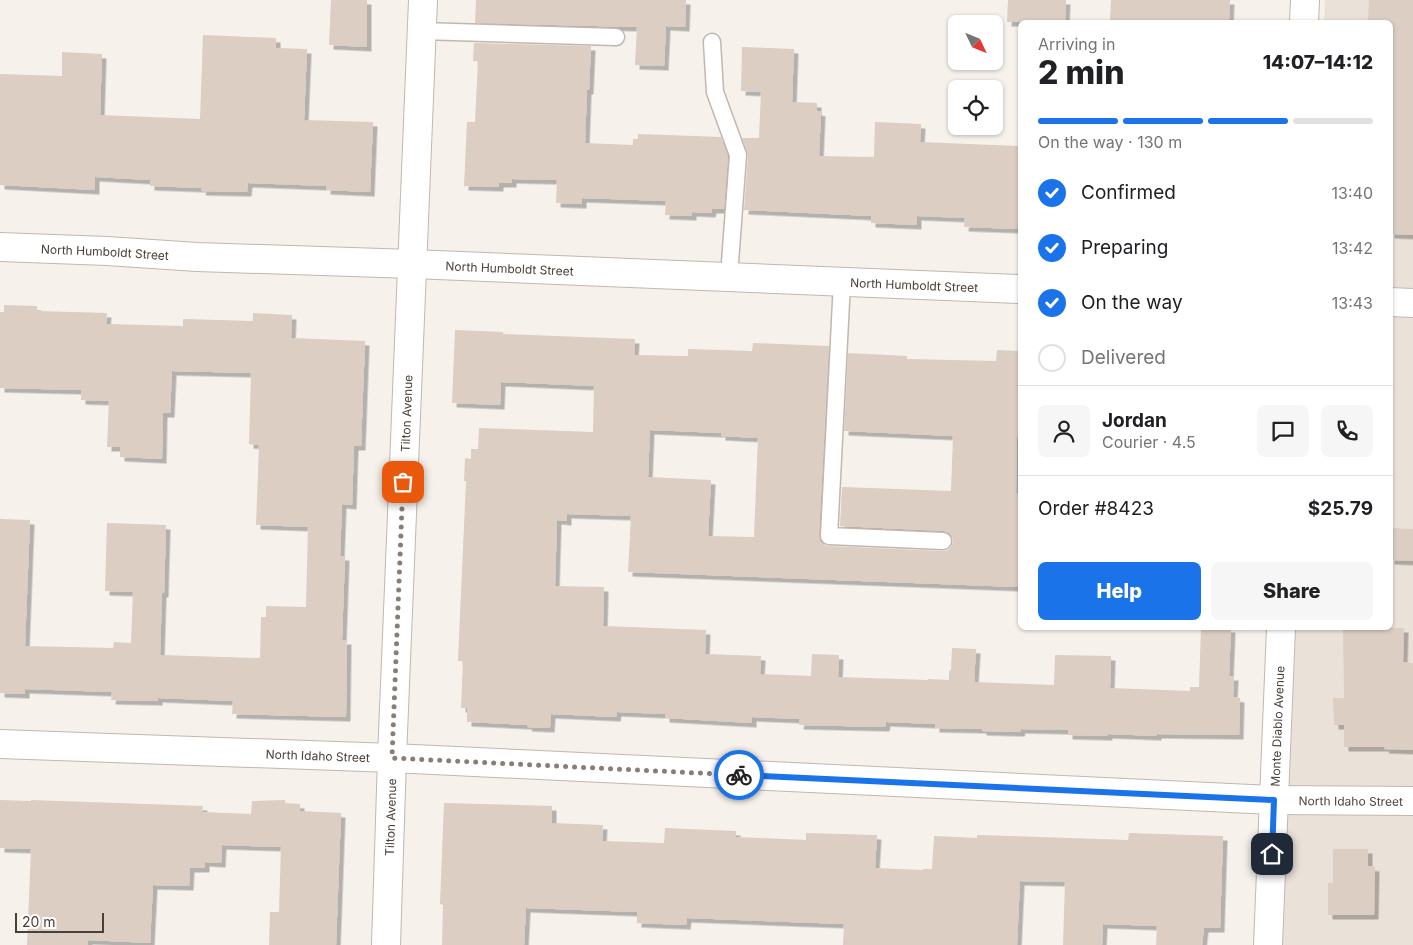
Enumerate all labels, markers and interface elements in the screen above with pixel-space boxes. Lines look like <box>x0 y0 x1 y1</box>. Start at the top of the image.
north arrow <box>948 15 1002 70</box>
map controls <box>948 15 1003 135</box>
text: Arriving in <box>1038 34 1115 54</box>
text: 14:07–14:12 <box>1263 51 1373 74</box>
text: 2 min <box>1038 53 1124 92</box>
button: locate <box>948 80 1003 135</box>
text: On the way · 130 m <box>1038 132 1182 152</box>
icon: check <box>1038 179 1066 207</box>
text: Confirmed <box>1081 181 1176 204</box>
text: 13:40 <box>1332 183 1373 203</box>
icon: check <box>1038 234 1066 262</box>
text: Preparing <box>1081 236 1168 259</box>
text: 13:42 <box>1332 238 1373 258</box>
street label: North Humboldt Street <box>41 241 169 263</box>
street label: North Humboldt Street <box>445 258 574 278</box>
street label: North Humboldt Street <box>850 275 979 295</box>
icon: check <box>1038 289 1066 317</box>
text: On the way <box>1081 291 1183 314</box>
text: 13:43 <box>1332 293 1373 313</box>
text: Delivered <box>1081 346 1166 369</box>
street label: Tilton Avenue <box>397 374 415 452</box>
button: person <box>1038 405 1090 457</box>
button: chat <box>1257 405 1309 457</box>
button: phone <box>1321 405 1373 457</box>
text: Jordan <box>1102 409 1167 432</box>
text: Courier · 4.5 <box>1102 432 1196 452</box>
pin <box>382 461 424 503</box>
icon: bag <box>389 468 417 496</box>
text: Order #8423 <box>1038 497 1154 520</box>
text: $25.79 <box>1308 497 1373 520</box>
button: Help <box>1038 562 1201 620</box>
button: Share <box>1211 562 1373 620</box>
street label: Monte Diablo Avenue <box>1267 666 1287 787</box>
street label: North Idaho Street <box>265 746 370 765</box>
courier <box>714 750 764 800</box>
icon: bike <box>725 761 753 789</box>
street label: Tilton Avenue <box>381 778 399 856</box>
street label: North Idaho Street <box>1299 793 1403 808</box>
pin <box>1251 833 1293 875</box>
icon: home <box>1258 840 1286 868</box>
scale bar <box>15 910 104 933</box>
text: 20 m <box>22 913 56 930</box>

